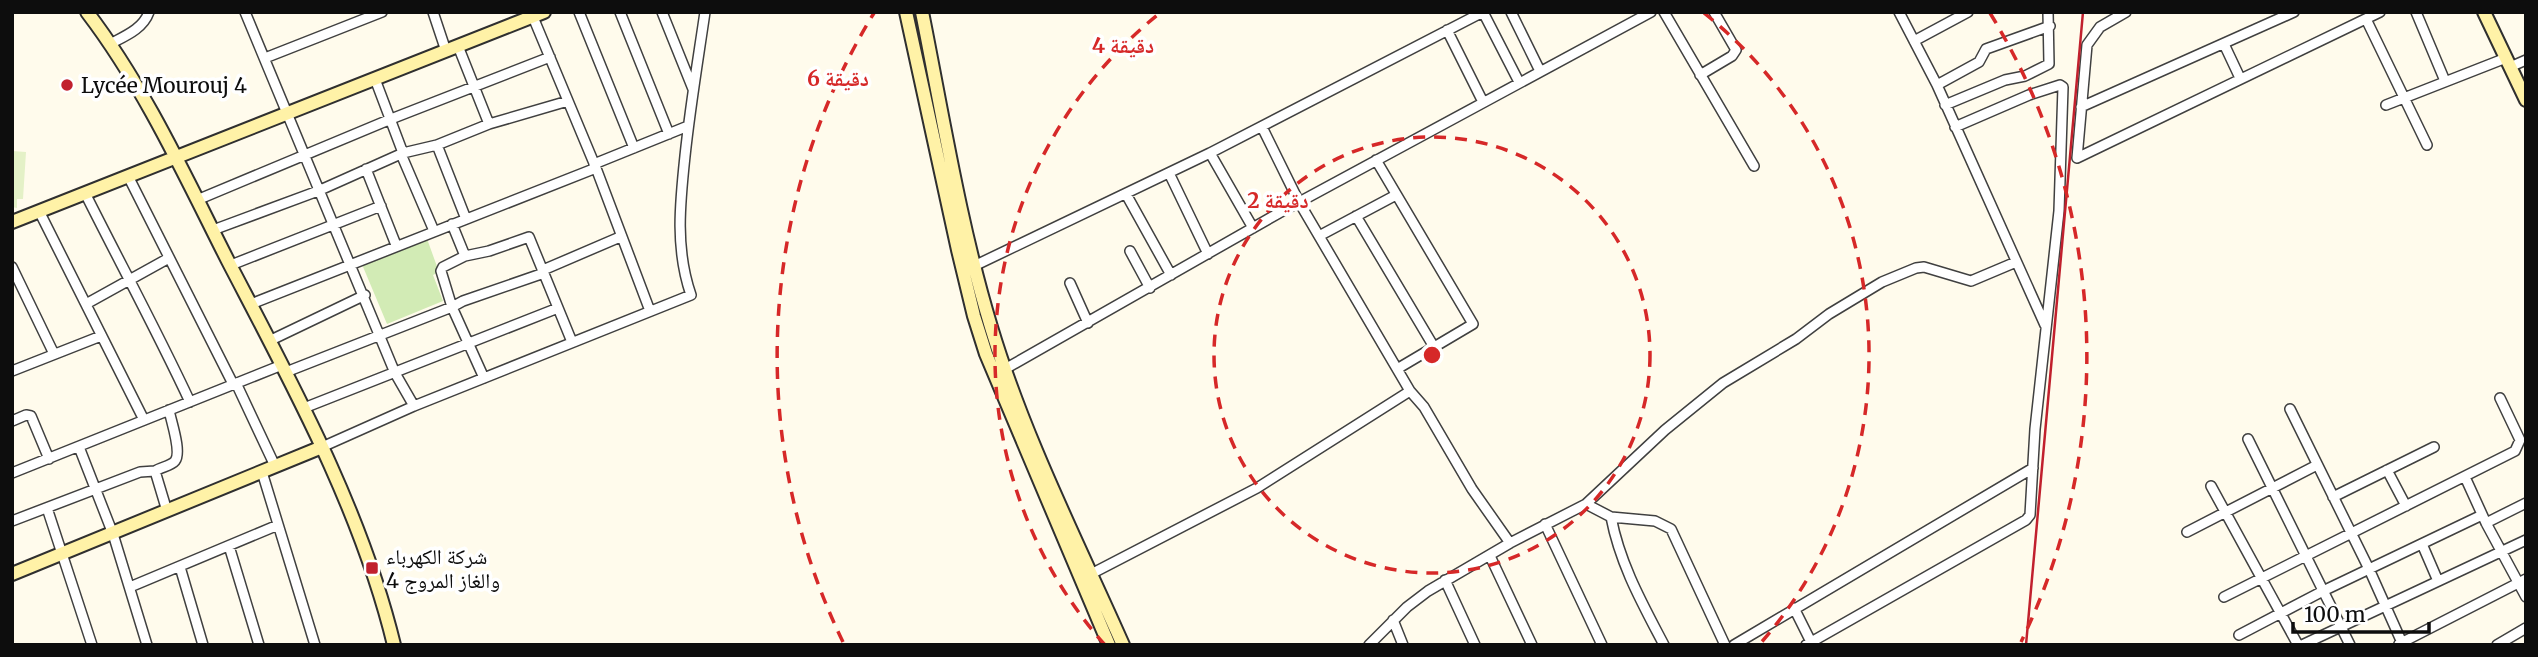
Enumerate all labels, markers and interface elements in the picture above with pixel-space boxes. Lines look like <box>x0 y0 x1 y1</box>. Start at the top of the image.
text: 4 دقيقة <box>1092 32 1154 59</box>
text: 6 دقيقة <box>807 65 869 92</box>
place label: Lycée Mourouj 4 <box>81 72 247 99</box>
marker: Lycée Mourouj 4 <box>59 77 75 93</box>
text: 2 دقيقة <box>1247 187 1309 214</box>
centre of rings <box>1420 343 1444 367</box>
place label: شركة الكهرباء والغاز المروج 4 <box>386 543 500 594</box>
marker: شركة الكهرباء والغاز المروج 4 <box>364 560 380 576</box>
scale bar <box>2293 590 2430 634</box>
text: 100 m <box>2304 601 2366 628</box>

